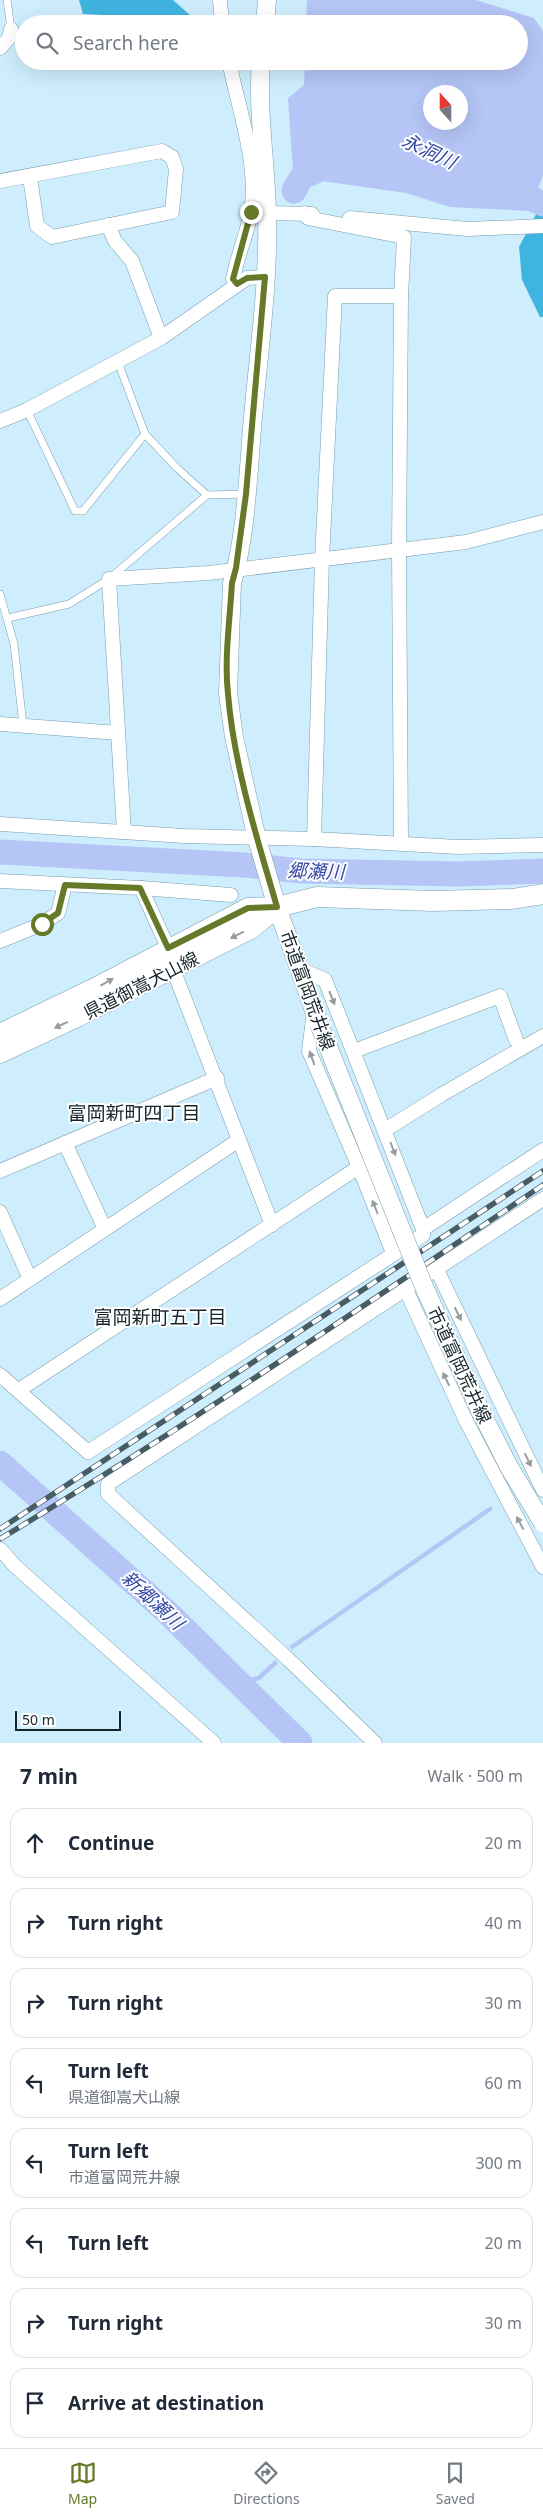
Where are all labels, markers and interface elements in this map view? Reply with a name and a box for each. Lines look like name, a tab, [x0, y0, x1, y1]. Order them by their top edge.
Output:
search box	[15, 15, 528, 70]
icon: search	[33, 29, 61, 57]
text: Search here	[73, 30, 179, 56]
north arrow	[423, 85, 468, 130]
water label: 永洞川	[398, 127, 462, 176]
route end	[240, 201, 263, 224]
water label: 郷瀬川	[287, 857, 347, 885]
route start	[31, 913, 54, 936]
street label: 市道富岡荒井線	[275, 927, 341, 1053]
one-way arrow	[230, 931, 245, 939]
street label: 県道御嵩犬山線	[79, 946, 203, 1024]
one-way arrow	[99, 978, 114, 986]
one-way arrow	[328, 991, 336, 1006]
one-way arrow	[54, 1021, 68, 1029]
one-way arrow	[308, 1050, 316, 1065]
district label: 富岡新町四丁目	[67, 1100, 201, 1126]
one-way arrow	[389, 1142, 397, 1157]
one-way arrow	[371, 1199, 379, 1214]
street label: 市道富岡荒井線	[422, 1303, 498, 1427]
district label: 富岡新町五丁目	[93, 1304, 227, 1330]
one-way arrow	[454, 1306, 462, 1321]
one-way arrow	[442, 1372, 450, 1386]
one-way arrow	[524, 1453, 532, 1467]
one-way arrow	[516, 1516, 524, 1531]
water label: 新郷瀬川	[116, 1565, 191, 1637]
scale bar	[15, 1708, 121, 1731]
text: 50 m	[22, 1710, 55, 1729]
text: 7 min	[20, 1762, 78, 1790]
text: Walk · 500 m	[428, 1765, 523, 1787]
icon: ahead	[21, 1829, 49, 1857]
text: Continue	[68, 1830, 154, 1856]
text: 20 m	[485, 1832, 522, 1854]
icon: right	[21, 1909, 49, 1937]
text: Turn right	[68, 1910, 163, 1936]
text: 40 m	[485, 1912, 522, 1934]
icon: right	[21, 1989, 49, 2017]
text: Turn right	[68, 1990, 163, 2016]
text: 30 m	[485, 1992, 522, 2014]
text: Turn left	[68, 2058, 149, 2084]
icon: left	[21, 2069, 49, 2097]
text: 60 m	[485, 2072, 522, 2094]
text: 県道御嵩犬山線	[68, 2086, 180, 2108]
text: Turn left	[68, 2138, 149, 2164]
icon: left	[21, 2149, 49, 2177]
text: 300 m	[475, 2152, 522, 2174]
text: 市道富岡荒井線	[68, 2166, 180, 2188]
icon: left	[21, 2229, 49, 2257]
text: Turn left	[68, 2230, 149, 2256]
text: 20 m	[485, 2232, 522, 2254]
icon: right	[21, 2309, 49, 2337]
text: Turn right	[68, 2310, 163, 2336]
text: 30 m	[485, 2312, 522, 2334]
icon: arrive	[21, 2389, 49, 2417]
text: Arrive at destination	[68, 2390, 264, 2416]
tab: Map	[68, 2459, 97, 2508]
tab: Directions	[233, 2459, 300, 2508]
tab: Saved	[436, 2459, 475, 2508]

